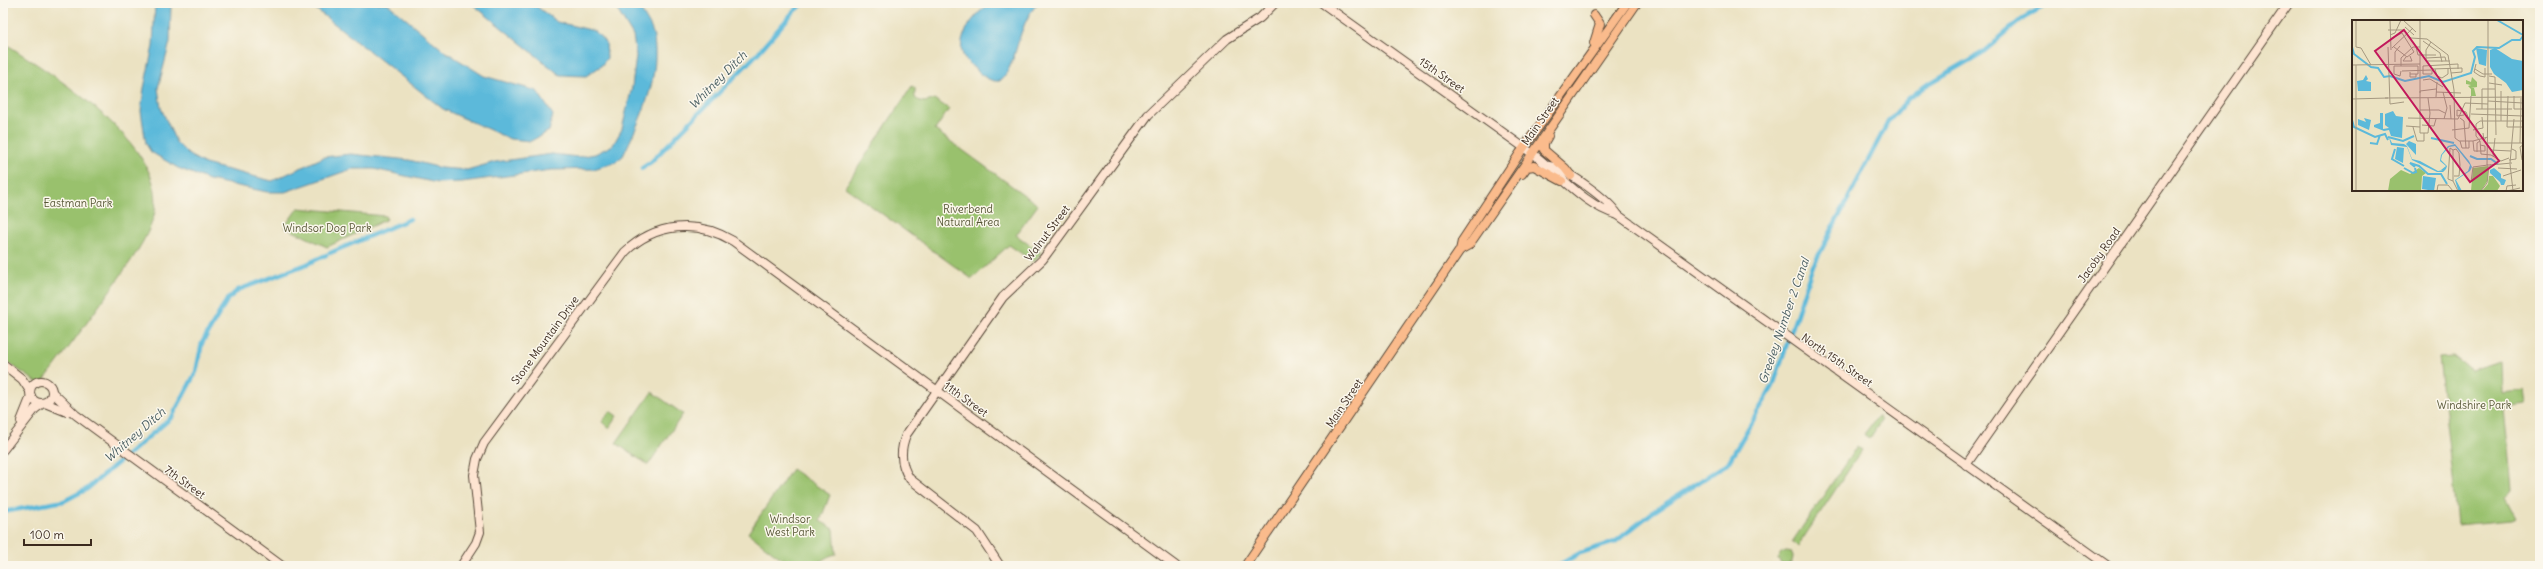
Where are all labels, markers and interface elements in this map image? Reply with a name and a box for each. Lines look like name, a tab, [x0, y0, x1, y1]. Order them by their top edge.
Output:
inset map	[2352, 20, 2523, 191]
water label: Whitney Ditch	[685, 47, 751, 112]
street label: 15th Street	[1416, 54, 1468, 96]
street label: Main Street	[1518, 94, 1562, 148]
park label: Eastman Park	[44, 196, 113, 210]
park label: Riverbend Natural Area	[936, 202, 1000, 229]
street label: Walnut Street	[1021, 202, 1073, 264]
park label: Windsor Dog Park	[282, 221, 372, 235]
street label: Jacoby Road	[2075, 224, 2123, 285]
water label: Greeley Number 2 Canal	[1755, 254, 1813, 386]
street label: Stone Mountain Drive	[508, 293, 582, 387]
street label: North 15th Street	[1799, 330, 1875, 390]
street label: Main Street	[1323, 376, 1366, 430]
street label: 11th Street	[941, 378, 991, 420]
park label: Windshire Park	[2437, 398, 2512, 412]
water label: Whitney Ditch	[101, 403, 169, 465]
street label: 7th Street	[162, 462, 209, 502]
park label: Windsor West Park	[765, 512, 815, 539]
scale bar	[24, 521, 91, 547]
text: 100 m	[30, 527, 64, 542]

